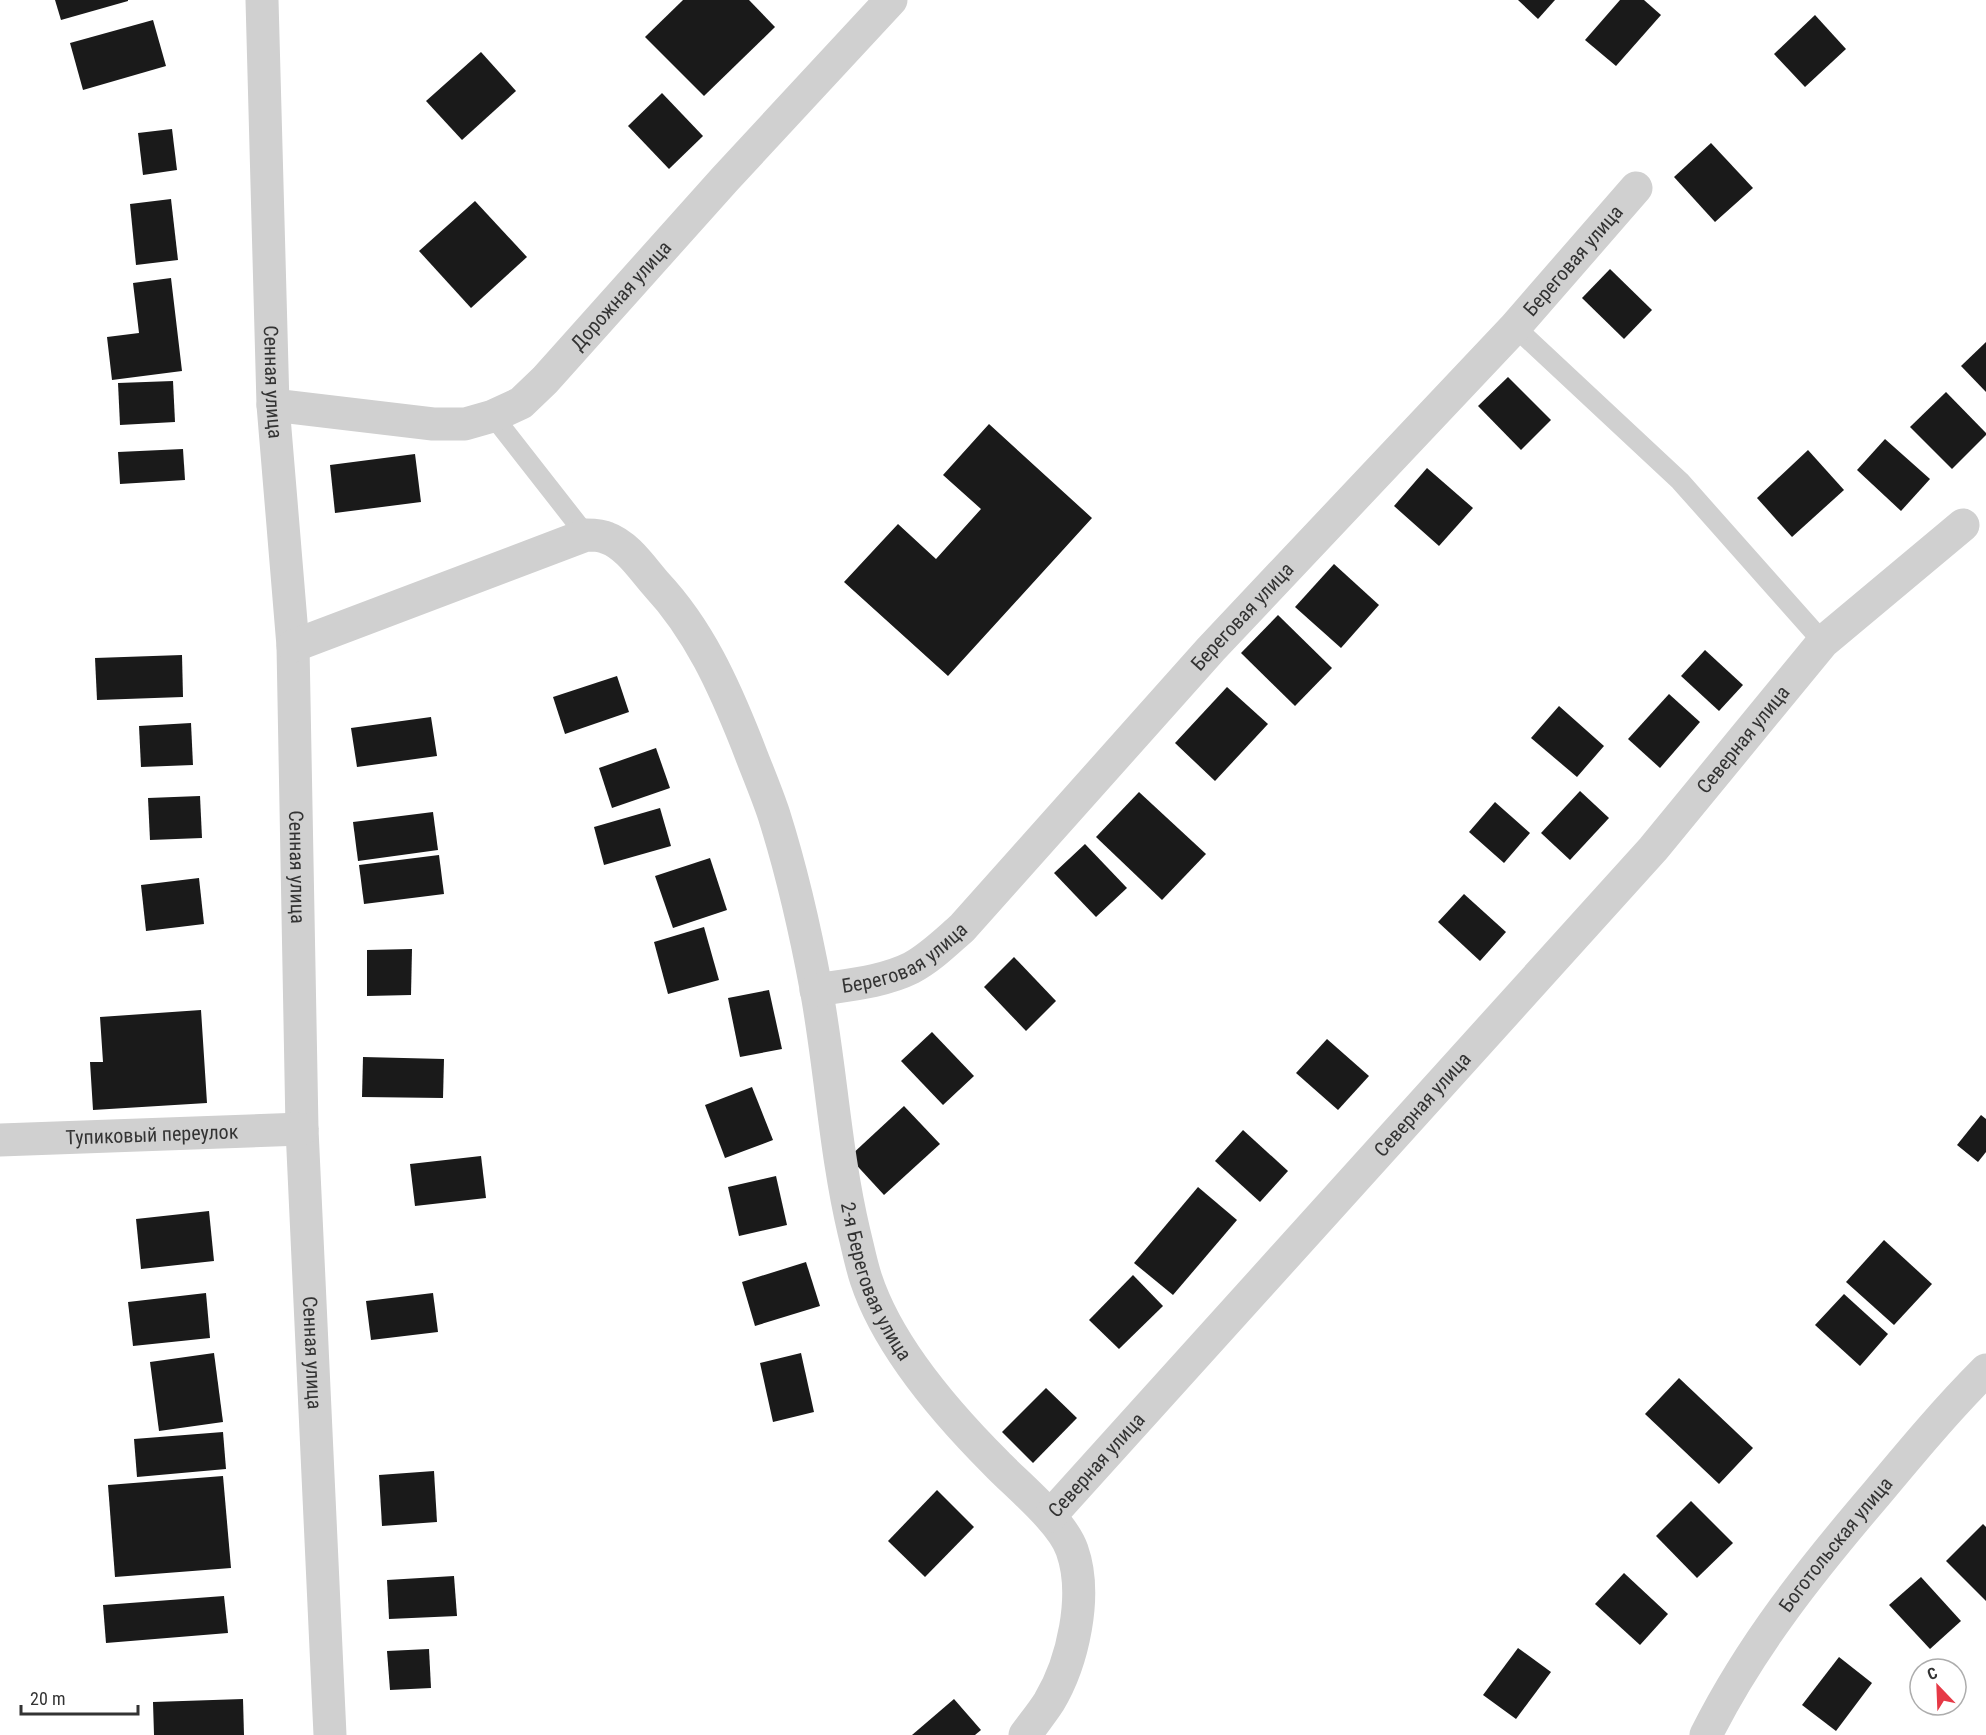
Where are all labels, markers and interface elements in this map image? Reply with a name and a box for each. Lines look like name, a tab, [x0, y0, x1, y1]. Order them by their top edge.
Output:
street label: Береговая улица	[1518, 200, 1628, 321]
street label: Дорожная улица	[566, 236, 676, 355]
street label: Сенная улица	[259, 325, 288, 439]
street label: Береговая улица	[1186, 557, 1299, 675]
street label: Северная улица	[1692, 681, 1794, 798]
street label: Сенная улица	[284, 810, 310, 924]
street label: Береговая улица	[840, 917, 972, 998]
street label: Северная улица	[1369, 1047, 1476, 1161]
street label: Тупиковый переулок	[65, 1119, 239, 1150]
street label: 2-я Береговая улица	[836, 1200, 917, 1365]
street label: Сенная улица	[298, 1296, 327, 1410]
street label: Северная улица	[1043, 1408, 1150, 1522]
street label: Боготольская улица	[1774, 1472, 1897, 1617]
north arrow	[1908, 1657, 1968, 1717]
text: С	[1924, 1663, 1940, 1684]
scale bar	[21, 1678, 138, 1716]
text: 20 m	[30, 1688, 65, 1709]

